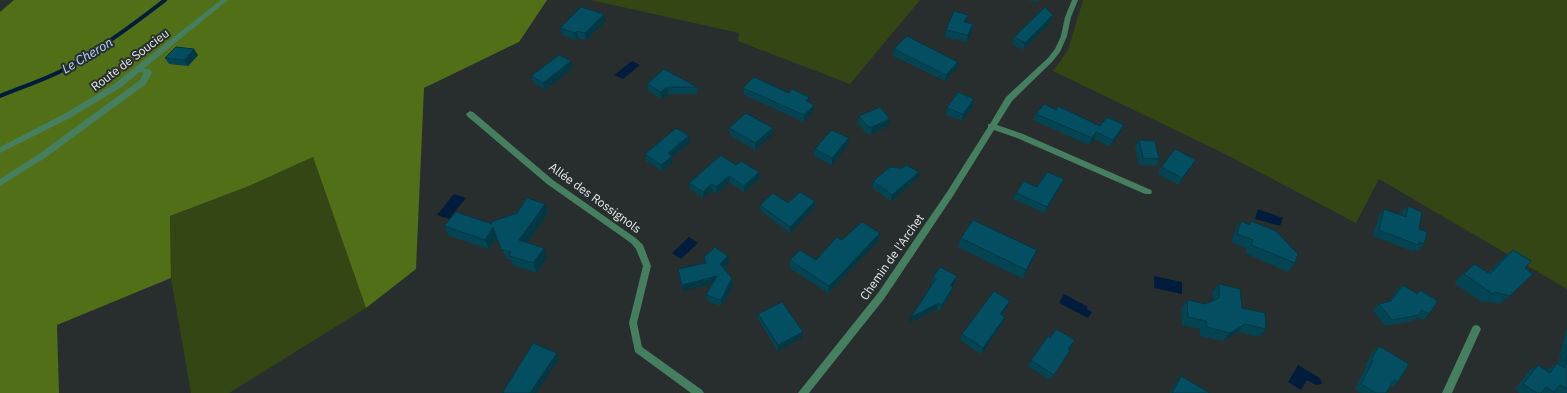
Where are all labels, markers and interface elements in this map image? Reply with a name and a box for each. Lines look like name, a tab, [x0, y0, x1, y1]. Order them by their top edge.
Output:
street label: Route de Soucieu	[88, 25, 172, 94]
water label: Le Cheron	[59, 34, 116, 77]
street label: Allée des Rossignols	[546, 159, 644, 236]
street label: Chemin de l'Archet	[856, 211, 927, 303]

